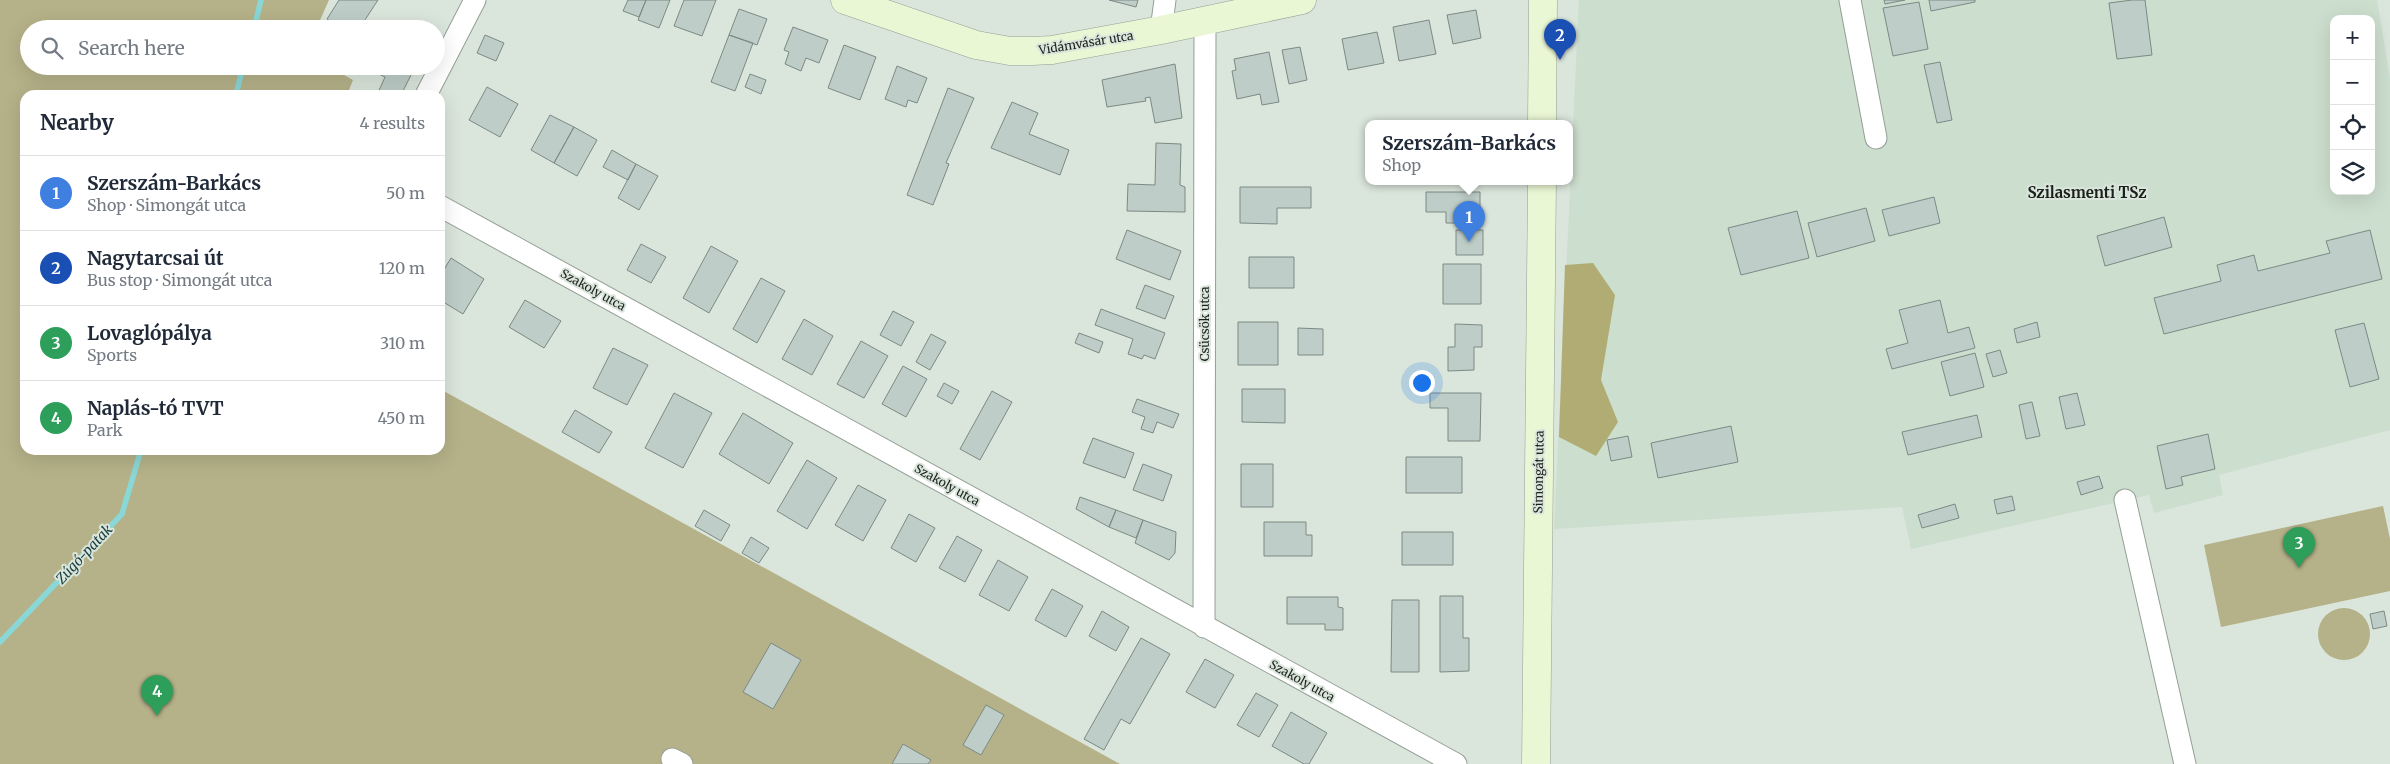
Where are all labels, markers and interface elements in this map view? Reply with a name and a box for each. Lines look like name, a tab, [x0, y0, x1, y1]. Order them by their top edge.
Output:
map controls	[2330, 15, 2375, 195]
button: +	[2330, 15, 2375, 60]
pin: 2	[1544, 19, 1576, 60]
search box	[20, 20, 445, 75]
street label: Vidámvásár utca	[1037, 28, 1135, 58]
icon: search	[38, 34, 66, 62]
text: Search here	[78, 36, 185, 60]
button: −	[2330, 60, 2375, 105]
button: locate	[2330, 105, 2375, 150]
text: Nearby	[40, 109, 114, 136]
text: 4 results	[359, 113, 425, 133]
popup	[1365, 120, 1573, 185]
text: Szerszám-Barkács	[1382, 131, 1556, 155]
button: layers	[2330, 150, 2375, 195]
text: Shop	[1382, 155, 1421, 175]
text: Szerszám-Barkács	[87, 171, 261, 195]
text: 1	[52, 183, 60, 203]
text: 50 m	[386, 183, 425, 203]
district label: Szilasmenti TSz	[2028, 183, 2146, 202]
text: Shop · Simongát utca	[87, 195, 246, 215]
pin: 1	[1453, 201, 1485, 242]
text: Nagytarcsai út	[87, 246, 224, 270]
text: 2	[51, 258, 61, 278]
text: 120 m	[379, 258, 425, 278]
street label: Szakoly utca	[558, 266, 629, 314]
text: Bus stop · Simongát utca	[87, 270, 272, 290]
street label: Csücsök utca	[1197, 286, 1212, 361]
text: Lovaglópálya	[87, 321, 212, 345]
text: 3	[51, 333, 61, 353]
text: 310 m	[380, 333, 425, 353]
text: Sports	[87, 345, 137, 365]
your location	[1409, 370, 1435, 396]
text: Naplás-tó TVT	[87, 396, 224, 420]
text: 4	[51, 408, 61, 428]
text: 450 m	[377, 408, 425, 428]
text: Park	[87, 420, 123, 440]
street label: Simongát utca	[1530, 430, 1547, 514]
street label: Szakoly utca	[912, 461, 983, 509]
water label: Zúgó-patak	[51, 520, 116, 588]
pin: 3	[2283, 527, 2315, 568]
street label: Szakoly utca	[1267, 657, 1338, 705]
pin: 4	[141, 675, 173, 716]

